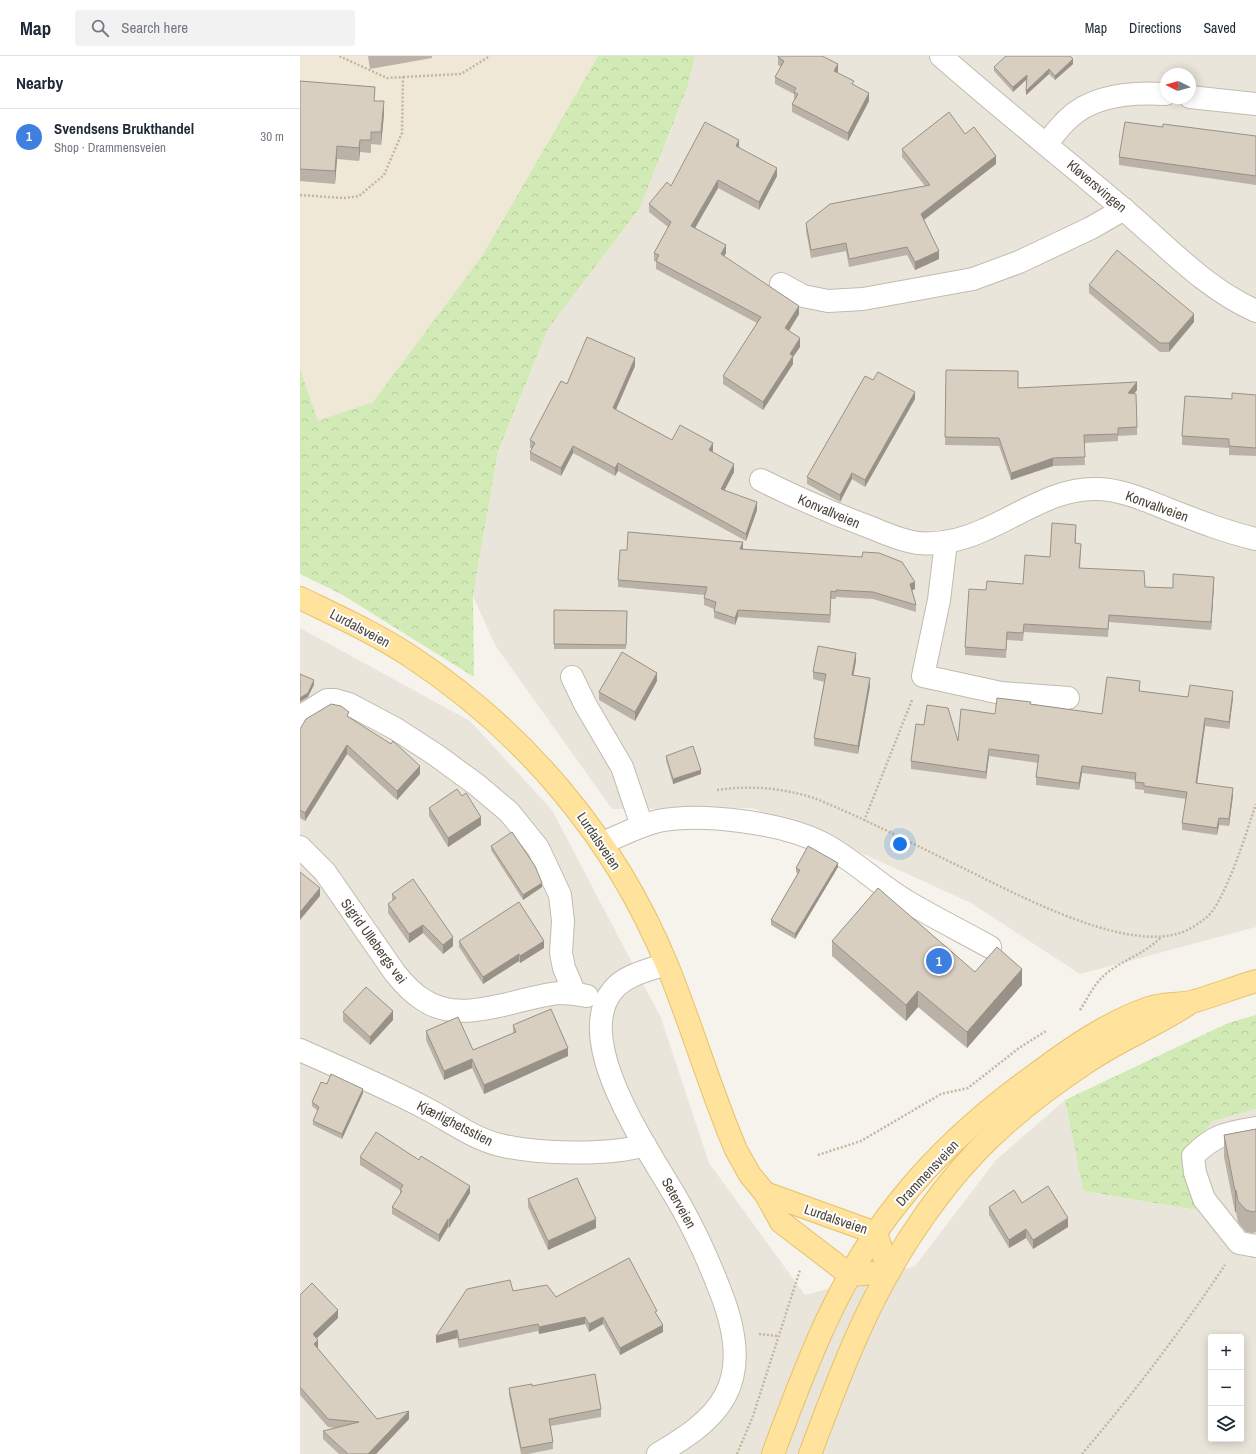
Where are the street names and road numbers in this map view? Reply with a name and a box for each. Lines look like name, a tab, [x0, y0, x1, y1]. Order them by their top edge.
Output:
street label: Kløversvingen	[1063, 156, 1131, 216]
street label: Konvallveien	[1123, 486, 1191, 526]
street label: Konvallveien	[795, 490, 863, 532]
street label: Lurdalsveien	[327, 605, 393, 651]
street label: Lurdalsveien	[573, 809, 625, 873]
street label: Sigrid Ullebergs vei	[337, 895, 411, 987]
street label: Kjærlighetsstien	[414, 1096, 496, 1150]
street label: Drammensveien	[892, 1136, 962, 1210]
street label: Seterveien	[658, 1174, 700, 1232]
street label: Lurdalsveien	[802, 1200, 870, 1238]

